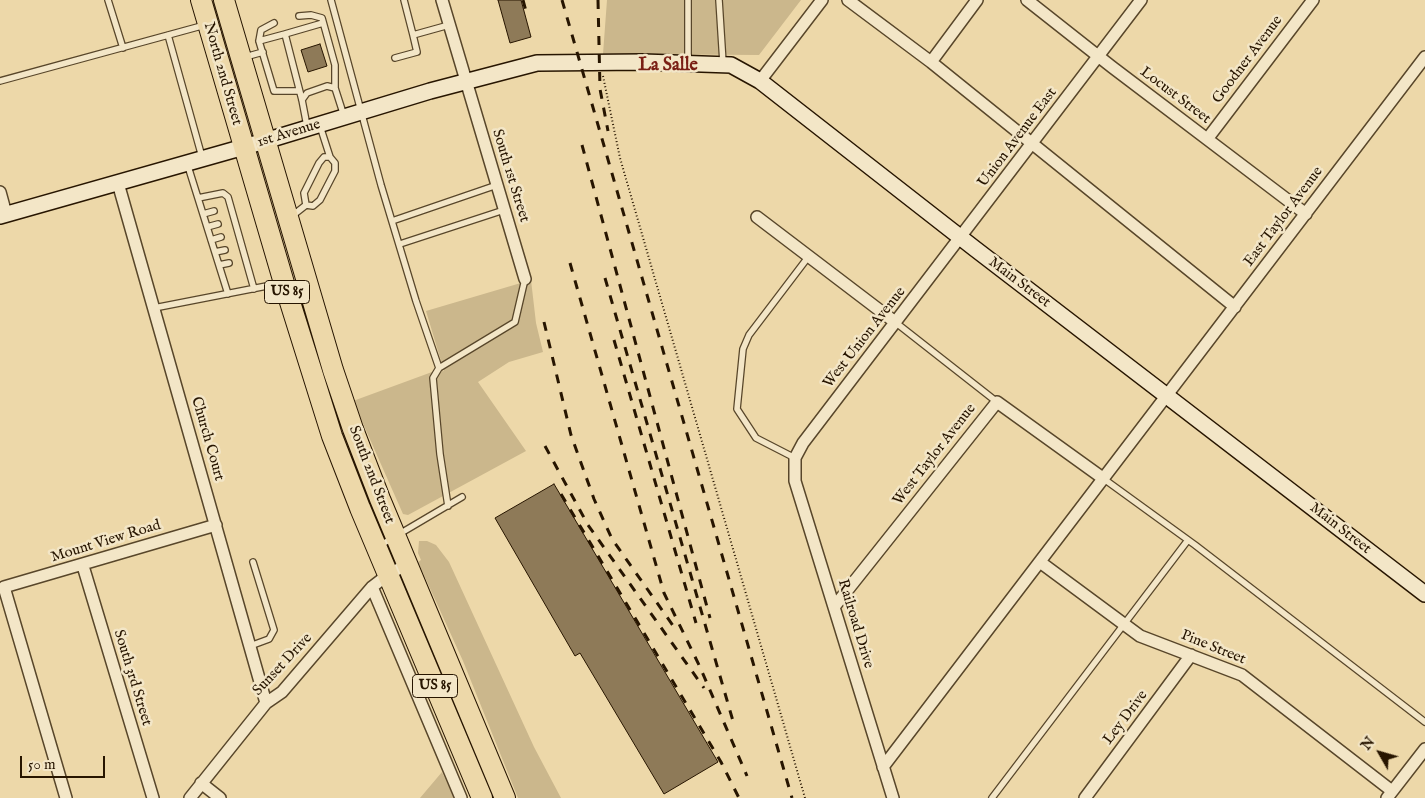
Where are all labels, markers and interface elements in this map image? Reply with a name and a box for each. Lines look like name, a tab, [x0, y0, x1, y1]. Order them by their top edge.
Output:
street label: Goodner Avenue	[1209, 12, 1287, 108]
street label: North 2nd Street	[199, 21, 245, 127]
district label: La Salle	[638, 55, 698, 77]
street label: Locust Street	[1136, 64, 1214, 128]
street label: Union Avenue East	[975, 85, 1061, 191]
street label: 1st Avenue	[255, 116, 323, 152]
street label: South 1st Street	[487, 127, 533, 225]
street label: East Taylor Avenue	[1241, 163, 1327, 271]
street label: Main Street	[984, 254, 1054, 312]
road number: US 85	[264, 280, 310, 304]
street label: West Union Avenue	[820, 284, 910, 392]
street label: Church Court	[186, 395, 228, 483]
street label: West Taylor Avenue	[890, 401, 980, 509]
street label: South 2nd Street	[344, 423, 398, 527]
street label: Main Street	[1306, 499, 1374, 559]
street label: Mount View Road	[49, 517, 163, 567]
street label: Railroad Drive	[833, 577, 877, 671]
street label: Pine Street	[1178, 627, 1248, 669]
street label: South 3rd Street	[109, 628, 155, 728]
street label: Sunset Drive	[249, 630, 317, 700]
road number: US 85	[412, 674, 458, 698]
street label: Ley Drive	[1100, 687, 1152, 749]
north arrow	[1355, 728, 1405, 778]
text: N	[1357, 733, 1379, 754]
scale bar	[22, 746, 108, 778]
text: 50 m	[28, 755, 56, 774]

